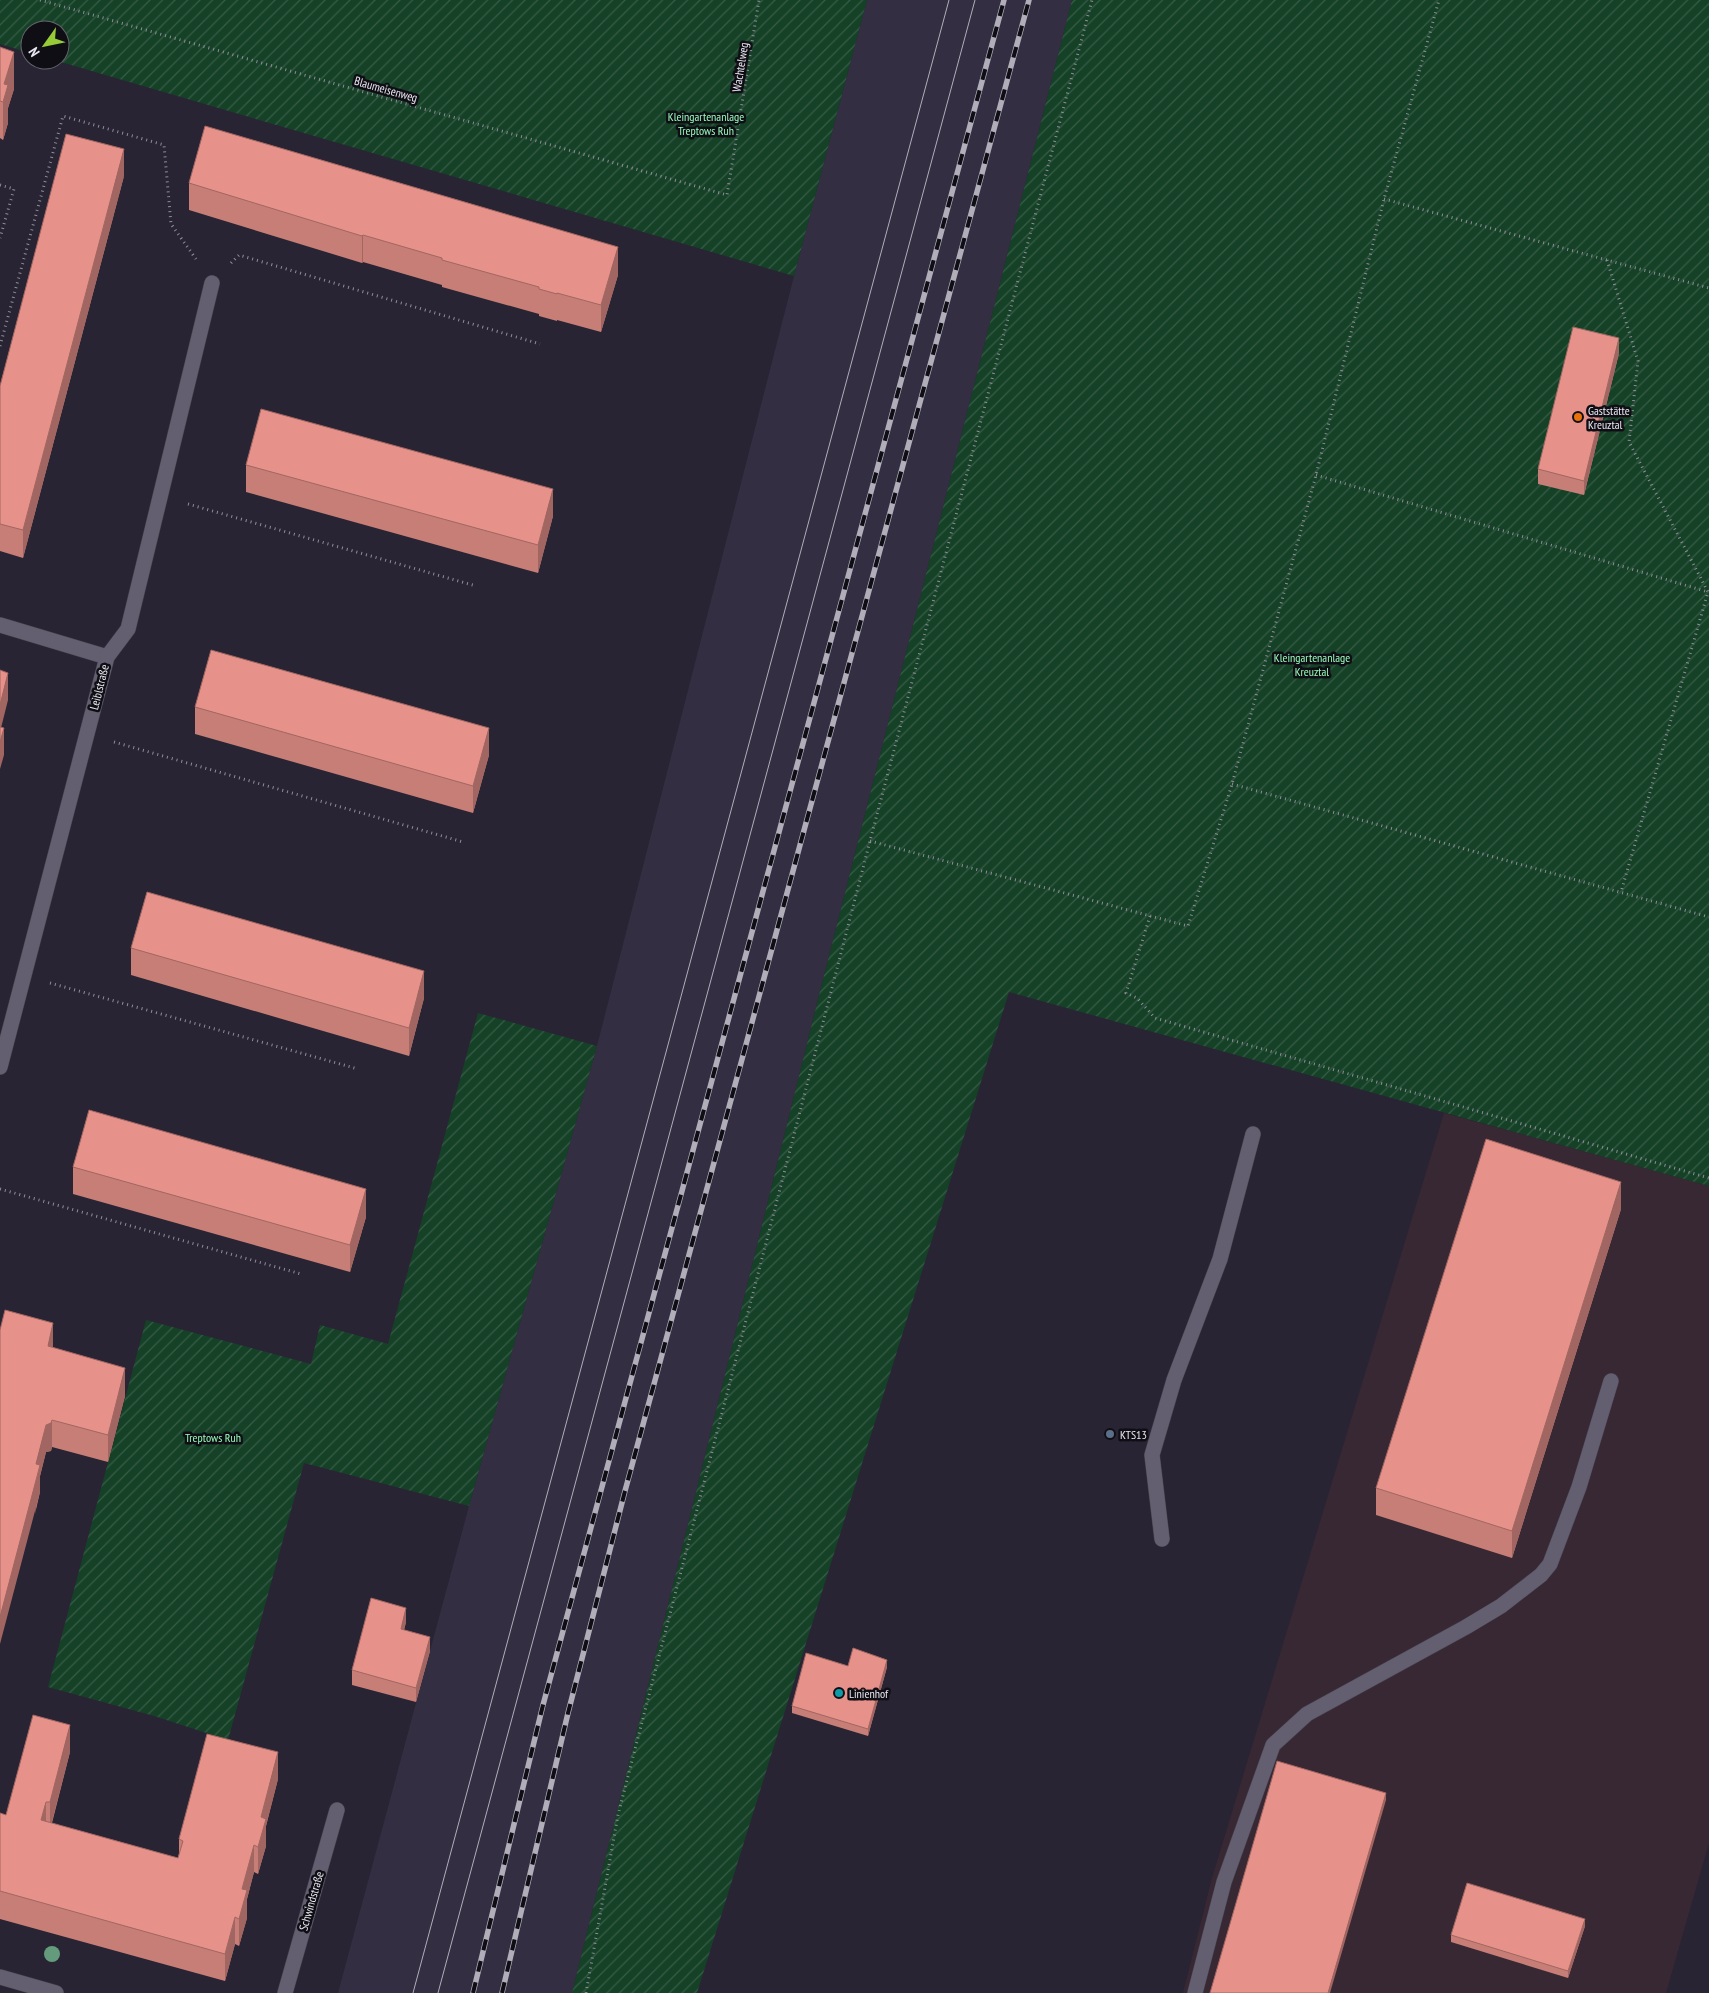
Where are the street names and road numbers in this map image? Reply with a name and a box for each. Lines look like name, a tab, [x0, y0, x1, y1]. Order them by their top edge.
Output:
street label: Wachtelweg	[729, 41, 751, 93]
street label: Blaumeisenweg	[353, 73, 419, 105]
street label: Leiblstraße	[86, 663, 112, 711]
street label: Schwindstraße	[295, 1870, 327, 1932]

